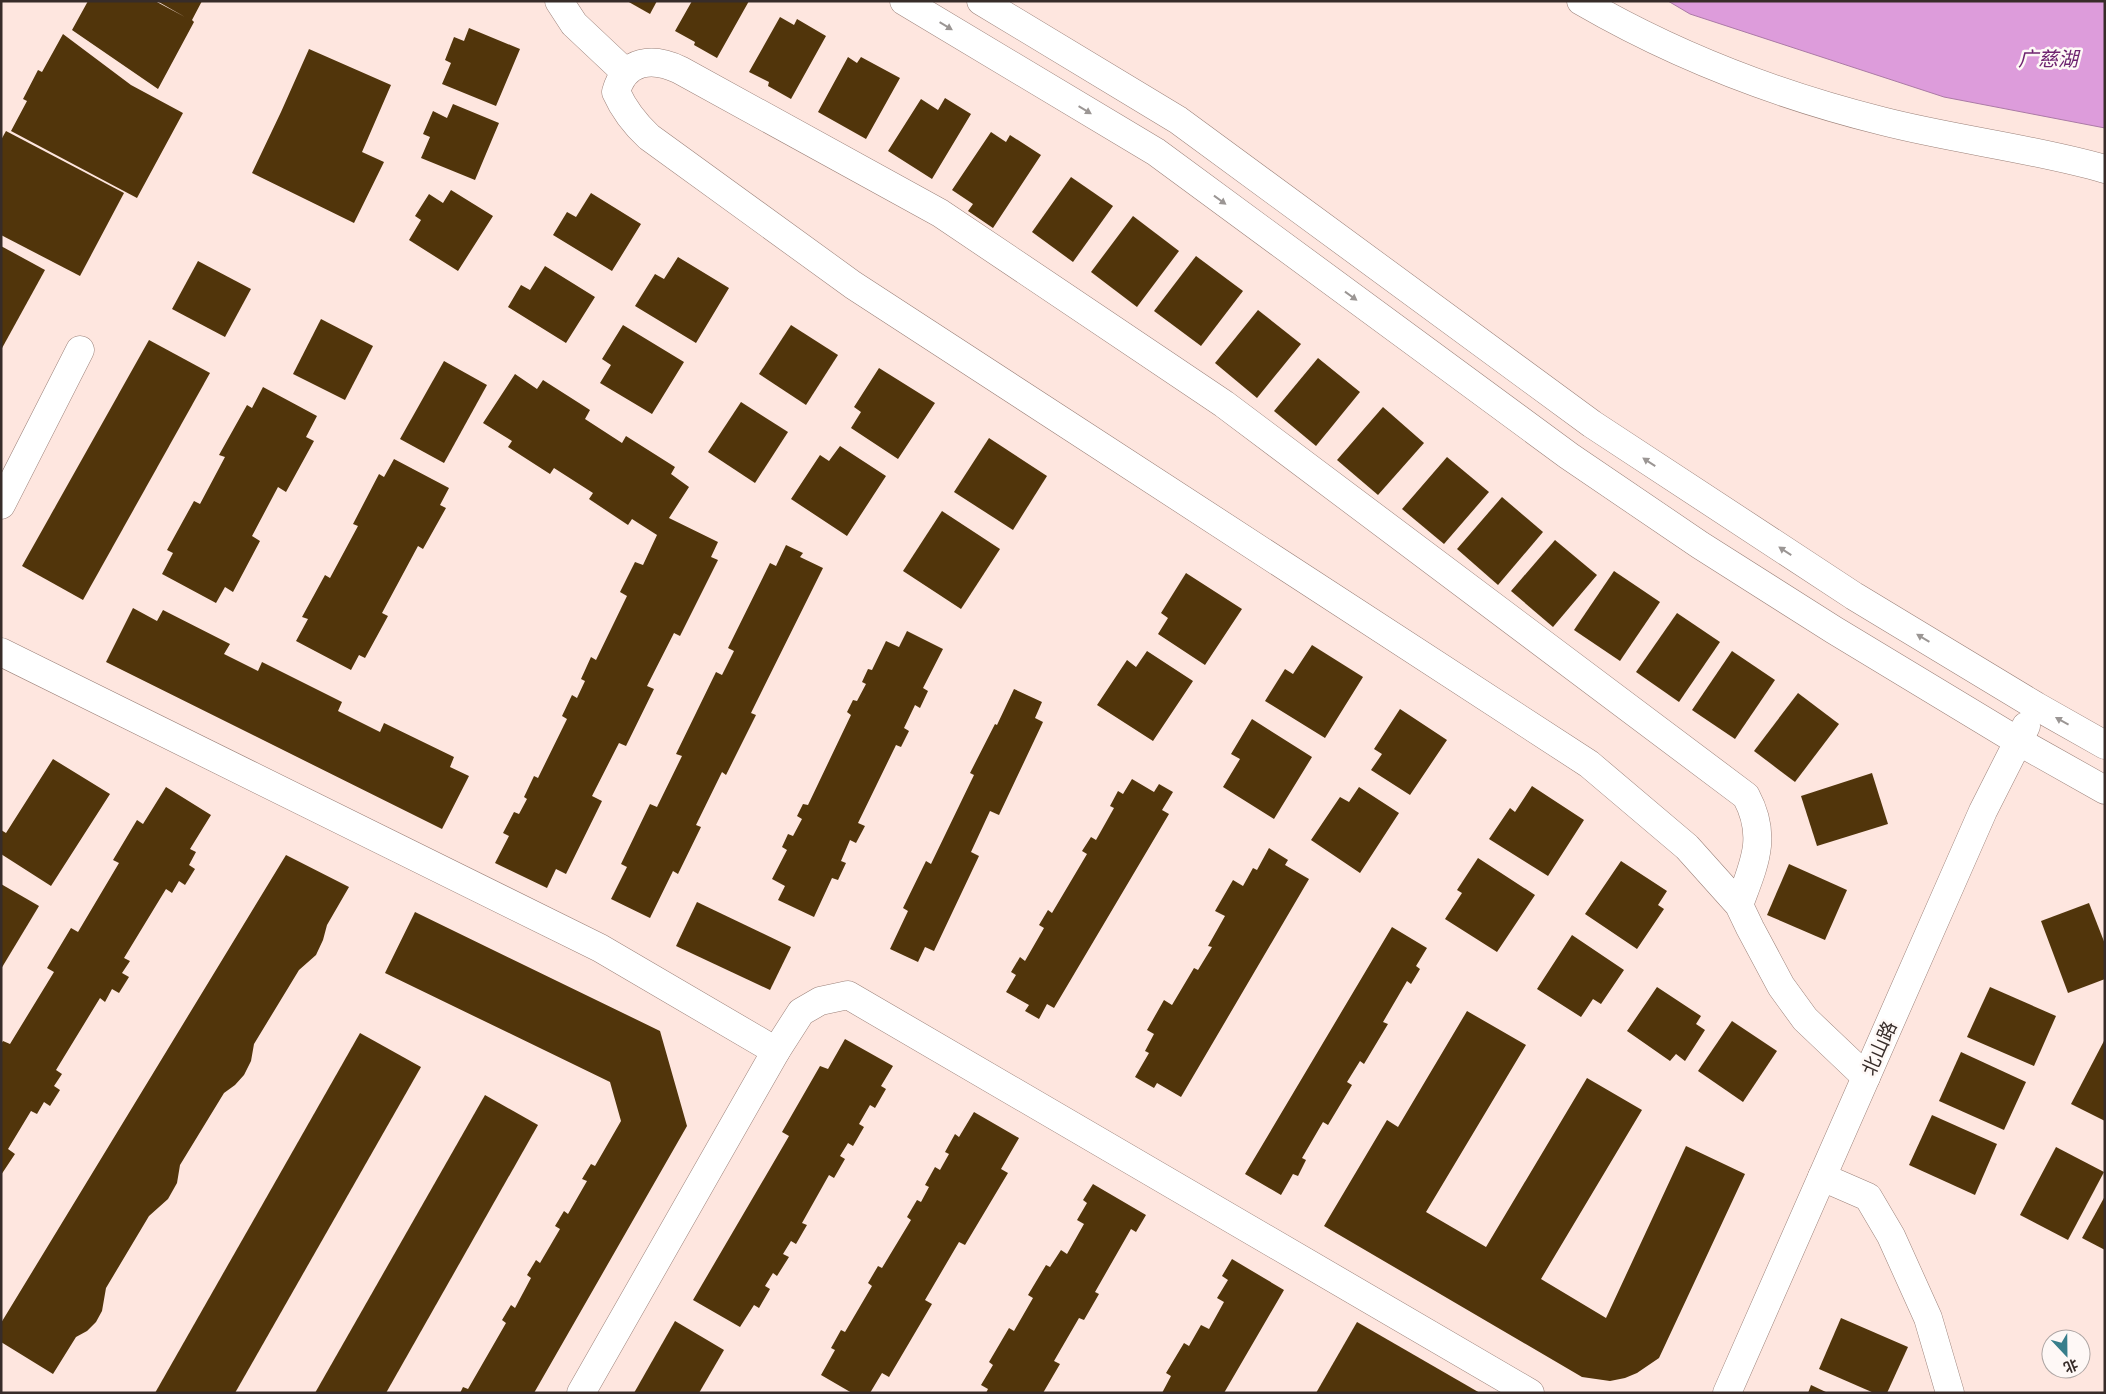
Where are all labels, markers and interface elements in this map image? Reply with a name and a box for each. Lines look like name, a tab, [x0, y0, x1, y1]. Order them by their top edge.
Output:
one-way arrow	[939, 22, 952, 31]
water label: 广慈湖	[2018, 46, 2081, 70]
one-way arrow	[1079, 105, 1092, 114]
one-way arrow	[1214, 195, 1227, 205]
one-way arrow	[1344, 291, 1358, 301]
one-way arrow	[1643, 457, 1656, 467]
one-way arrow	[1779, 546, 1792, 556]
one-way arrow	[1916, 633, 1929, 642]
one-way arrow	[2056, 717, 2069, 726]
street label: 北山路	[1856, 1017, 1901, 1079]
north arrow	[2041, 1329, 2091, 1379]
text: 北	[2061, 1356, 2081, 1377]

